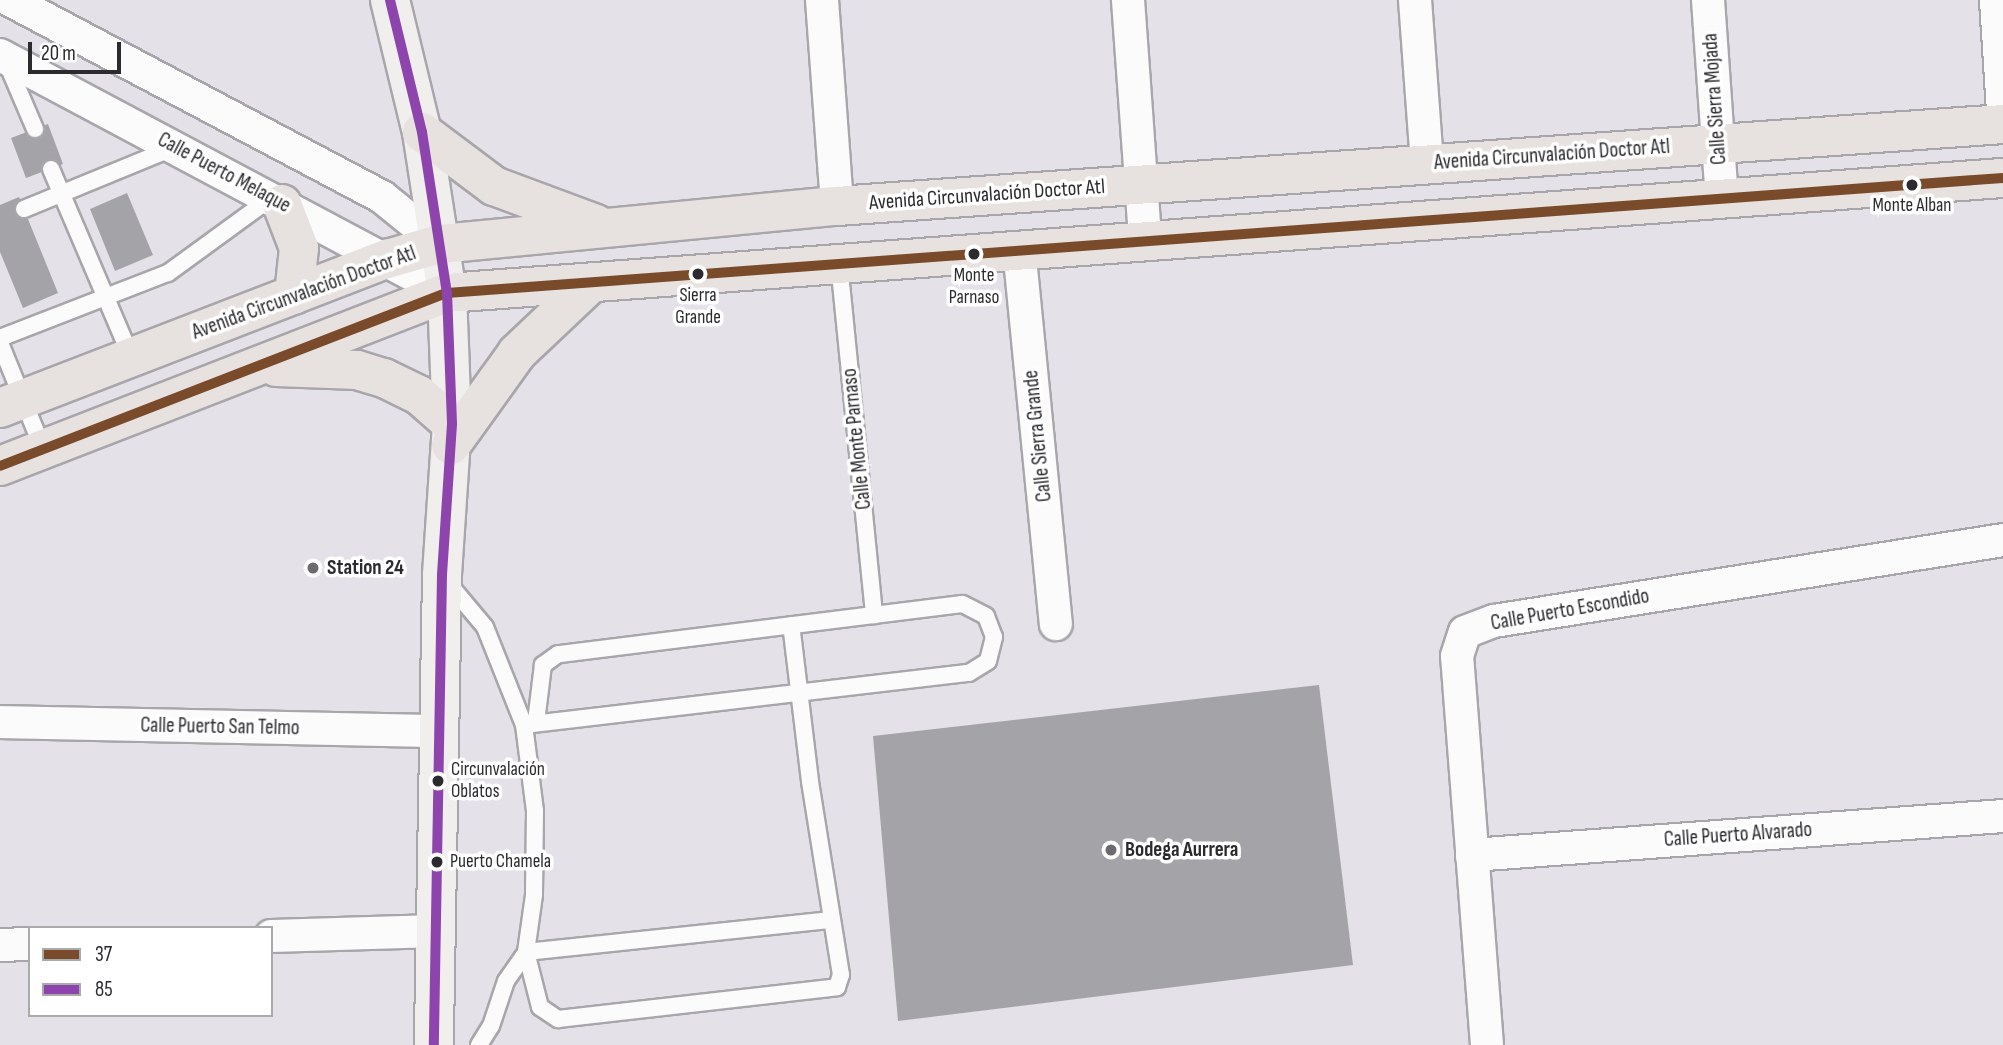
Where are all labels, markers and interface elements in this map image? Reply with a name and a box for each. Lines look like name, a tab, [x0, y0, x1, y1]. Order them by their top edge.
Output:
scale bar	[32, 28, 124, 72]
street label: Calle Sierra Mojada	[1698, 32, 1732, 166]
text: 20 m	[41, 41, 76, 66]
street label: Calle Puerto Melaque	[153, 127, 295, 219]
street label: Avenida Circunvalación Doctor Atl	[1433, 134, 1671, 176]
street label: Avenida Circunvalación Doctor Atl	[868, 174, 1106, 216]
marker: Monte Alban	[1905, 178, 1919, 192]
place label: Monte Alban	[1873, 195, 1951, 217]
street label: Avenida Circunvalación Doctor Atl	[189, 241, 419, 345]
marker: Monte Parnaso	[967, 247, 981, 261]
place label: Monte Parnaso	[949, 265, 999, 309]
marker: Sierra Grande	[691, 267, 705, 281]
place label: Sierra Grande	[675, 285, 721, 329]
street label: Calle Monte Parnaso	[837, 367, 877, 511]
street label: Calle Sierra Grande	[1019, 369, 1057, 503]
place label: Station 24	[327, 555, 404, 581]
marker: Station 24	[305, 560, 321, 576]
street label: Calle Puerto Escondido	[1489, 584, 1651, 636]
street label: Calle Puerto San Telmo	[140, 713, 300, 741]
place label: Circunvalación Oblatos	[451, 759, 545, 803]
marker: Circunvalación Oblatos	[431, 774, 445, 788]
street label: Calle Puerto Alvarado	[1663, 817, 1813, 853]
place label: Bodega Aurrera	[1125, 837, 1238, 863]
marker: Bodega Aurrera	[1103, 842, 1119, 858]
place label: Puerto Chamela	[450, 851, 551, 873]
marker: Puerto Chamela	[430, 855, 444, 869]
legend	[28, 926, 273, 1017]
text: 37	[95, 942, 112, 967]
text: 85	[95, 977, 113, 1002]

